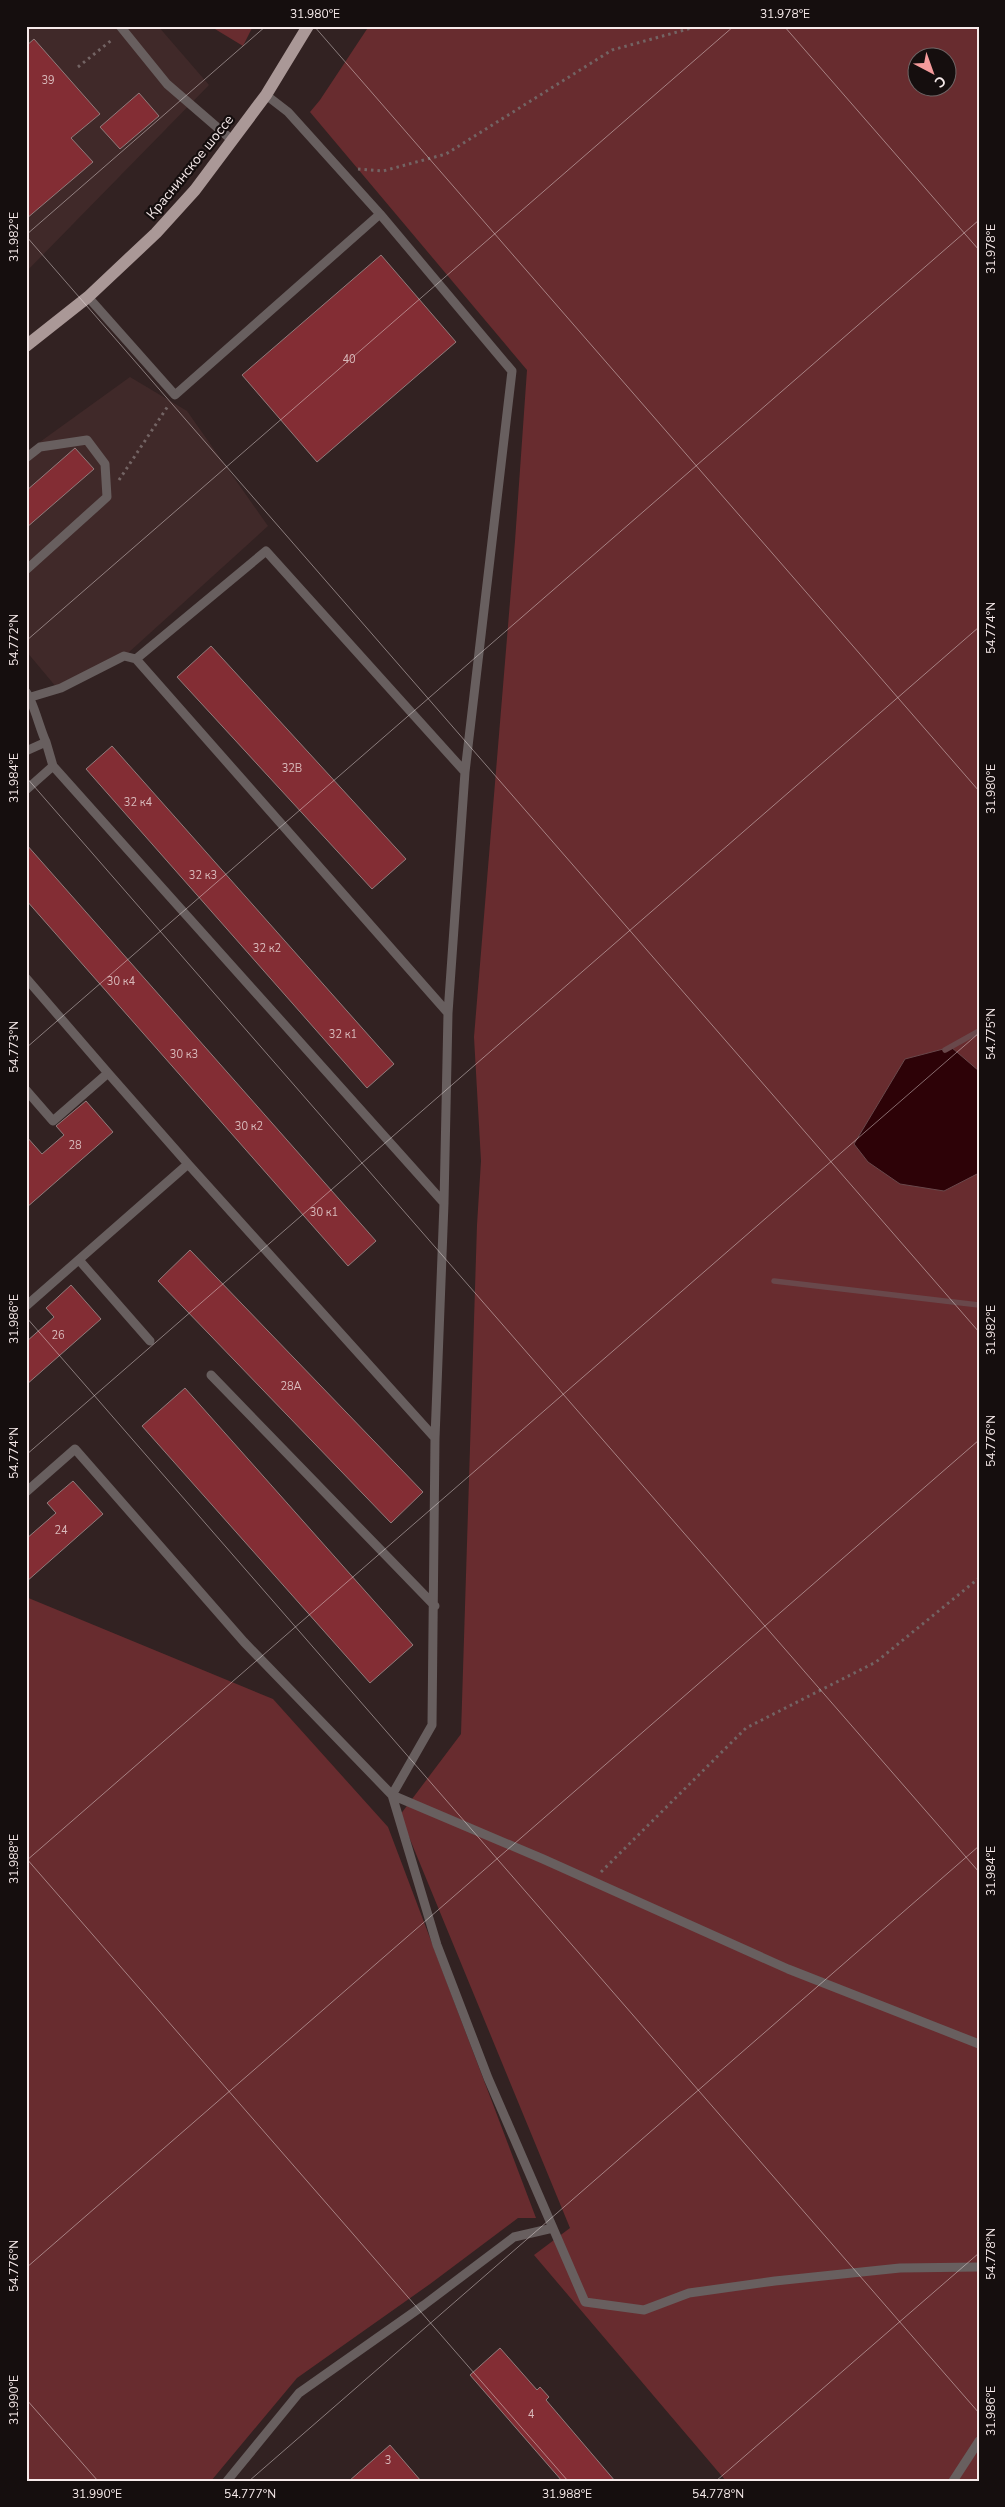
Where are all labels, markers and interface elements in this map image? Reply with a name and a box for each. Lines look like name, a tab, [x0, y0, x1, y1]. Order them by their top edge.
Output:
text: 31.980°E	[290, 6, 340, 22]
text: 31.978°E	[760, 6, 810, 22]
north arrow	[908, 48, 958, 98]
text: С	[930, 71, 950, 92]
house number: 39	[41, 73, 55, 88]
street label: Краснинское шоссе	[142, 111, 238, 223]
text: 31.982°E	[6, 212, 22, 262]
text: 31.978°E	[983, 224, 999, 274]
house number: 40	[342, 352, 356, 367]
text: 54.774°N	[983, 602, 999, 654]
text: 54.772°N	[6, 614, 22, 666]
text: 31.984°E	[6, 753, 22, 803]
house number: 32В	[282, 761, 302, 776]
text: 31.980°E	[983, 764, 999, 814]
house number: 32 к4	[124, 795, 153, 810]
house number: 32 к3	[189, 868, 217, 883]
house number: 32 к2	[253, 941, 281, 956]
house number: 30 к4	[107, 974, 136, 989]
text: 54.775°N	[983, 1008, 999, 1060]
text: 54.773°N	[6, 1021, 22, 1073]
house number: 32 к1	[329, 1027, 357, 1042]
house number: 30 к3	[170, 1047, 198, 1062]
house number: 30 к2	[235, 1119, 263, 1134]
house number: 28	[68, 1138, 82, 1153]
house number: 30 к1	[310, 1205, 338, 1220]
text: 31.986°E	[6, 1294, 22, 1344]
text: 31.982°E	[983, 1305, 999, 1355]
house number: 26	[51, 1328, 65, 1343]
house number: 28А	[280, 1379, 302, 1394]
text: 54.776°N	[983, 1415, 999, 1467]
text: 54.774°N	[6, 1427, 22, 1479]
house number: 24	[54, 1523, 68, 1538]
text: 31.988°E	[6, 1834, 22, 1884]
text: 31.984°E	[983, 1846, 999, 1896]
text: 54.778°N	[983, 2228, 999, 2280]
text: 54.776°N	[6, 2240, 22, 2292]
text: 31.990°E	[6, 2375, 22, 2425]
text: 31.986°E	[983, 2386, 999, 2436]
house number: 4	[528, 2407, 535, 2422]
house number: 3	[385, 2453, 391, 2468]
text: 31.990°E	[72, 2486, 122, 2502]
text: 54.777°N	[224, 2486, 276, 2502]
text: 31.988°E	[542, 2486, 592, 2502]
text: 54.778°N	[692, 2486, 744, 2502]

